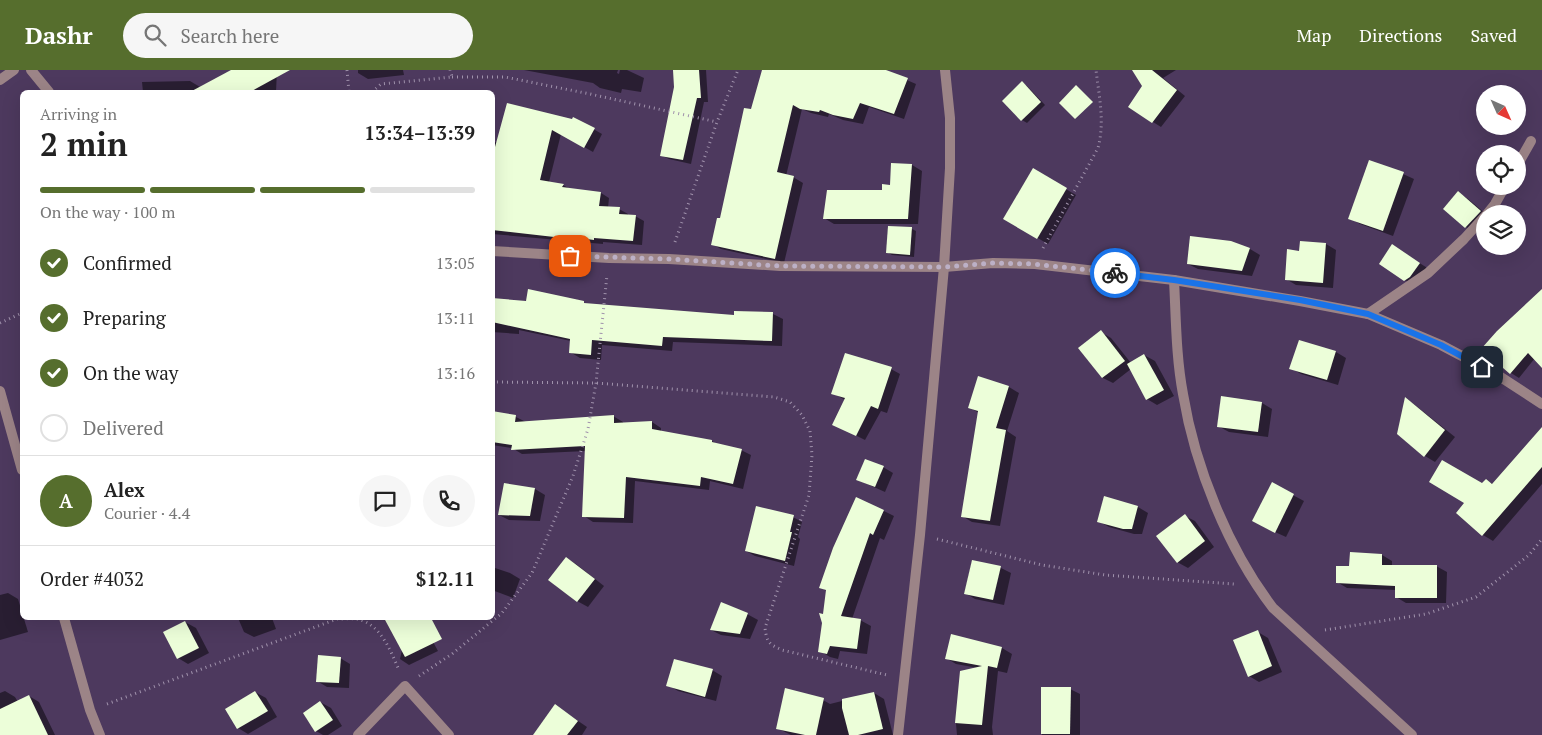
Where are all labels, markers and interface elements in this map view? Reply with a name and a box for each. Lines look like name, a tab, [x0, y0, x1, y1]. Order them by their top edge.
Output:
search box	[123, 13, 473, 58]
text: Dashr	[25, 19, 93, 51]
icon: search	[141, 21, 169, 49]
text: Search here	[181, 23, 279, 48]
text: Map	[1296, 23, 1331, 47]
text: Directions	[1359, 23, 1442, 47]
text: Saved	[1470, 23, 1517, 47]
north arrow	[1476, 85, 1526, 135]
map controls	[1476, 85, 1526, 255]
text: Arriving in	[40, 103, 117, 125]
text: 13:34–13:39	[364, 120, 475, 145]
text: 2 min	[40, 123, 128, 165]
button: locate	[1476, 145, 1526, 195]
text: On the way · 100 m	[40, 201, 175, 223]
button: layers	[1476, 205, 1526, 255]
pin	[549, 235, 591, 277]
icon: bag	[556, 242, 584, 270]
courier	[1090, 248, 1140, 298]
icon: check	[40, 249, 68, 277]
text: Confirmed	[83, 250, 172, 275]
text: 13:05	[436, 252, 475, 274]
icon: bike	[1101, 259, 1129, 287]
icon: check	[40, 304, 68, 332]
text: Preparing	[83, 305, 166, 330]
text: 13:11	[436, 307, 475, 329]
pin	[1461, 346, 1503, 388]
icon: home	[1468, 353, 1496, 381]
icon: check	[40, 359, 68, 387]
text: On the way	[83, 360, 178, 385]
text: 13:16	[436, 362, 475, 384]
text: Delivered	[83, 415, 164, 440]
button: chat	[359, 475, 411, 527]
button: phone	[423, 475, 475, 527]
text: Alex	[104, 477, 145, 502]
text: A	[59, 488, 73, 513]
text: Courier · 4.4	[104, 502, 190, 524]
text: Order #4032	[40, 566, 144, 591]
text: $12.11	[416, 566, 475, 591]

